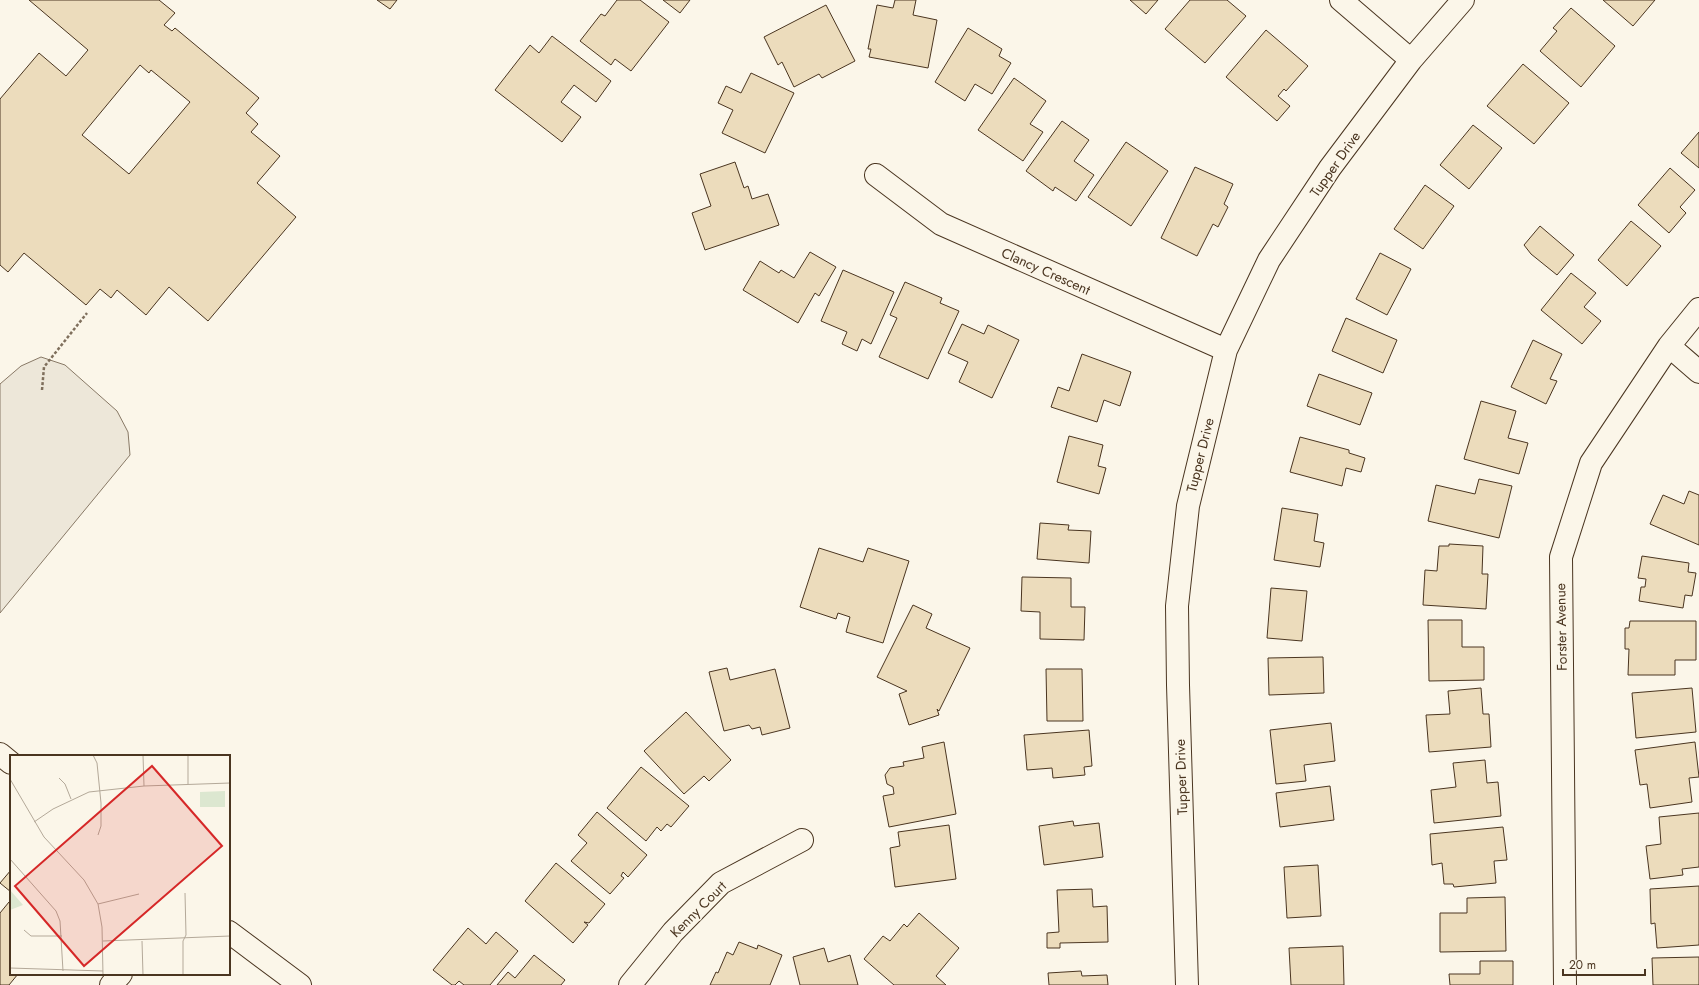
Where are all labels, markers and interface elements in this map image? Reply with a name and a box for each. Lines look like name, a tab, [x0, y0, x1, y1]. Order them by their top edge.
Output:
street label: Tupper Drive	[1305, 127, 1365, 201]
street label: Clancy Crescent	[998, 242, 1094, 300]
street label: Tupper Drive	[1181, 416, 1219, 494]
street label: Forster Avenue	[1550, 583, 1572, 671]
street label: Tupper Drive	[1170, 739, 1192, 815]
inset map	[10, 755, 230, 975]
street label: Kenny Court	[665, 876, 731, 942]
scale bar	[1563, 951, 1645, 977]
text: 20 m	[1569, 956, 1596, 974]

